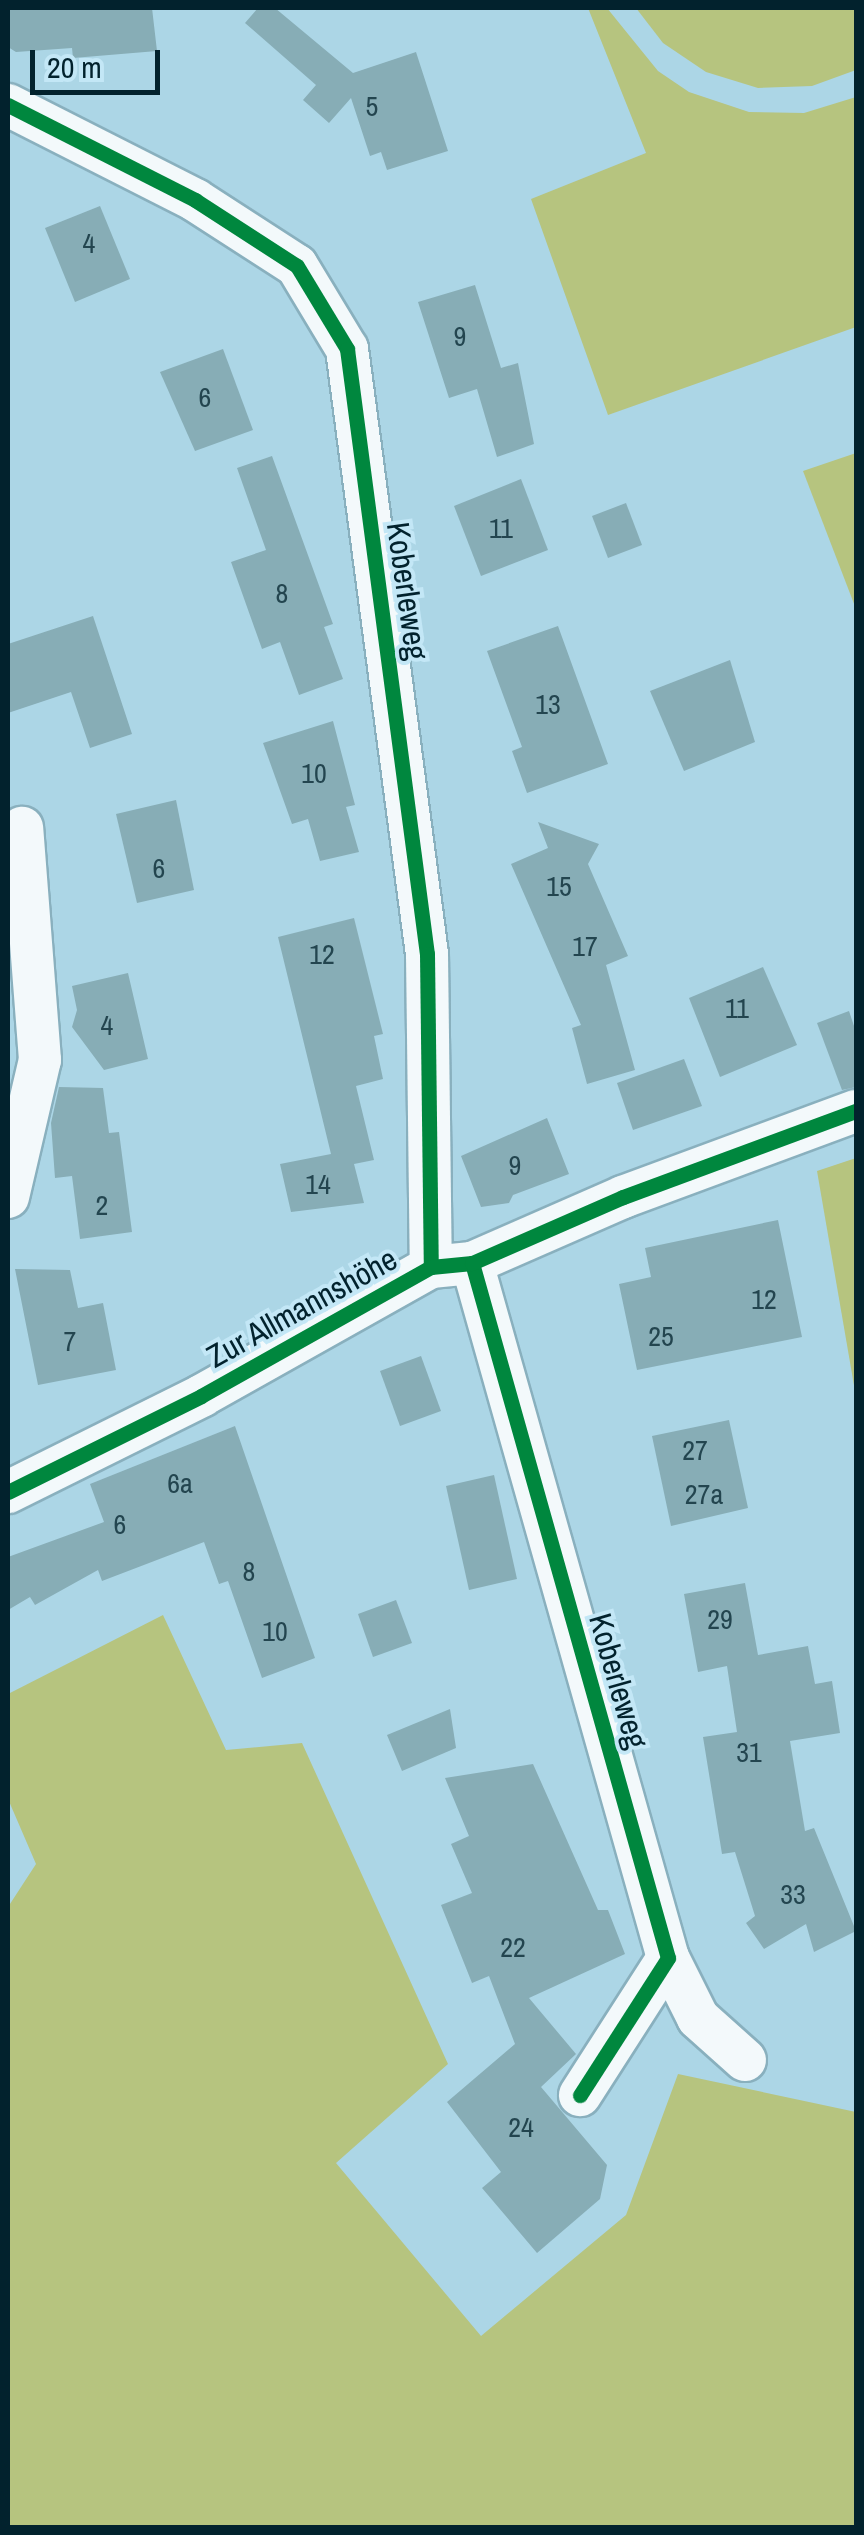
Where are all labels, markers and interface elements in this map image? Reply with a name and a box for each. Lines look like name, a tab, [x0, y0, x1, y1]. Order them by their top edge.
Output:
scale bar	[35, 30, 165, 92]
text: 20 m	[47, 47, 102, 87]
house number: 5	[366, 89, 378, 123]
house number: 4	[83, 226, 95, 260]
house number: 9	[454, 319, 466, 353]
house number: 6	[199, 380, 211, 414]
house number: 11	[489, 511, 513, 545]
street label: Koberleweg	[378, 520, 436, 662]
house number: 8	[276, 576, 288, 610]
house number: 13	[535, 687, 561, 721]
house number: 10	[301, 756, 327, 790]
house number: 6	[153, 851, 165, 885]
house number: 15	[546, 869, 572, 903]
house number: 17	[572, 929, 598, 963]
house number: 12	[309, 937, 335, 971]
house number: 11	[725, 991, 749, 1025]
house number: 4	[101, 1008, 113, 1042]
house number: 9	[509, 1148, 521, 1182]
house number: 14	[305, 1167, 331, 1201]
house number: 2	[96, 1188, 108, 1222]
street label: Zur Allmannshöhe	[200, 1240, 404, 1376]
house number: 12	[751, 1282, 777, 1316]
house number: 25	[648, 1319, 674, 1353]
house number: 7	[64, 1324, 76, 1358]
house number: 27	[682, 1433, 708, 1467]
house number: 6a	[167, 1466, 193, 1500]
house number: 27a	[685, 1477, 723, 1511]
house number: 6	[114, 1507, 126, 1541]
house number: 8	[243, 1554, 255, 1588]
house number: 29	[707, 1602, 733, 1636]
street label: Koberleweg	[580, 1609, 656, 1753]
house number: 10	[262, 1614, 288, 1648]
house number: 31	[736, 1735, 762, 1769]
house number: 33	[780, 1877, 806, 1911]
house number: 22	[500, 1930, 526, 1964]
house number: 24	[508, 2110, 534, 2144]

